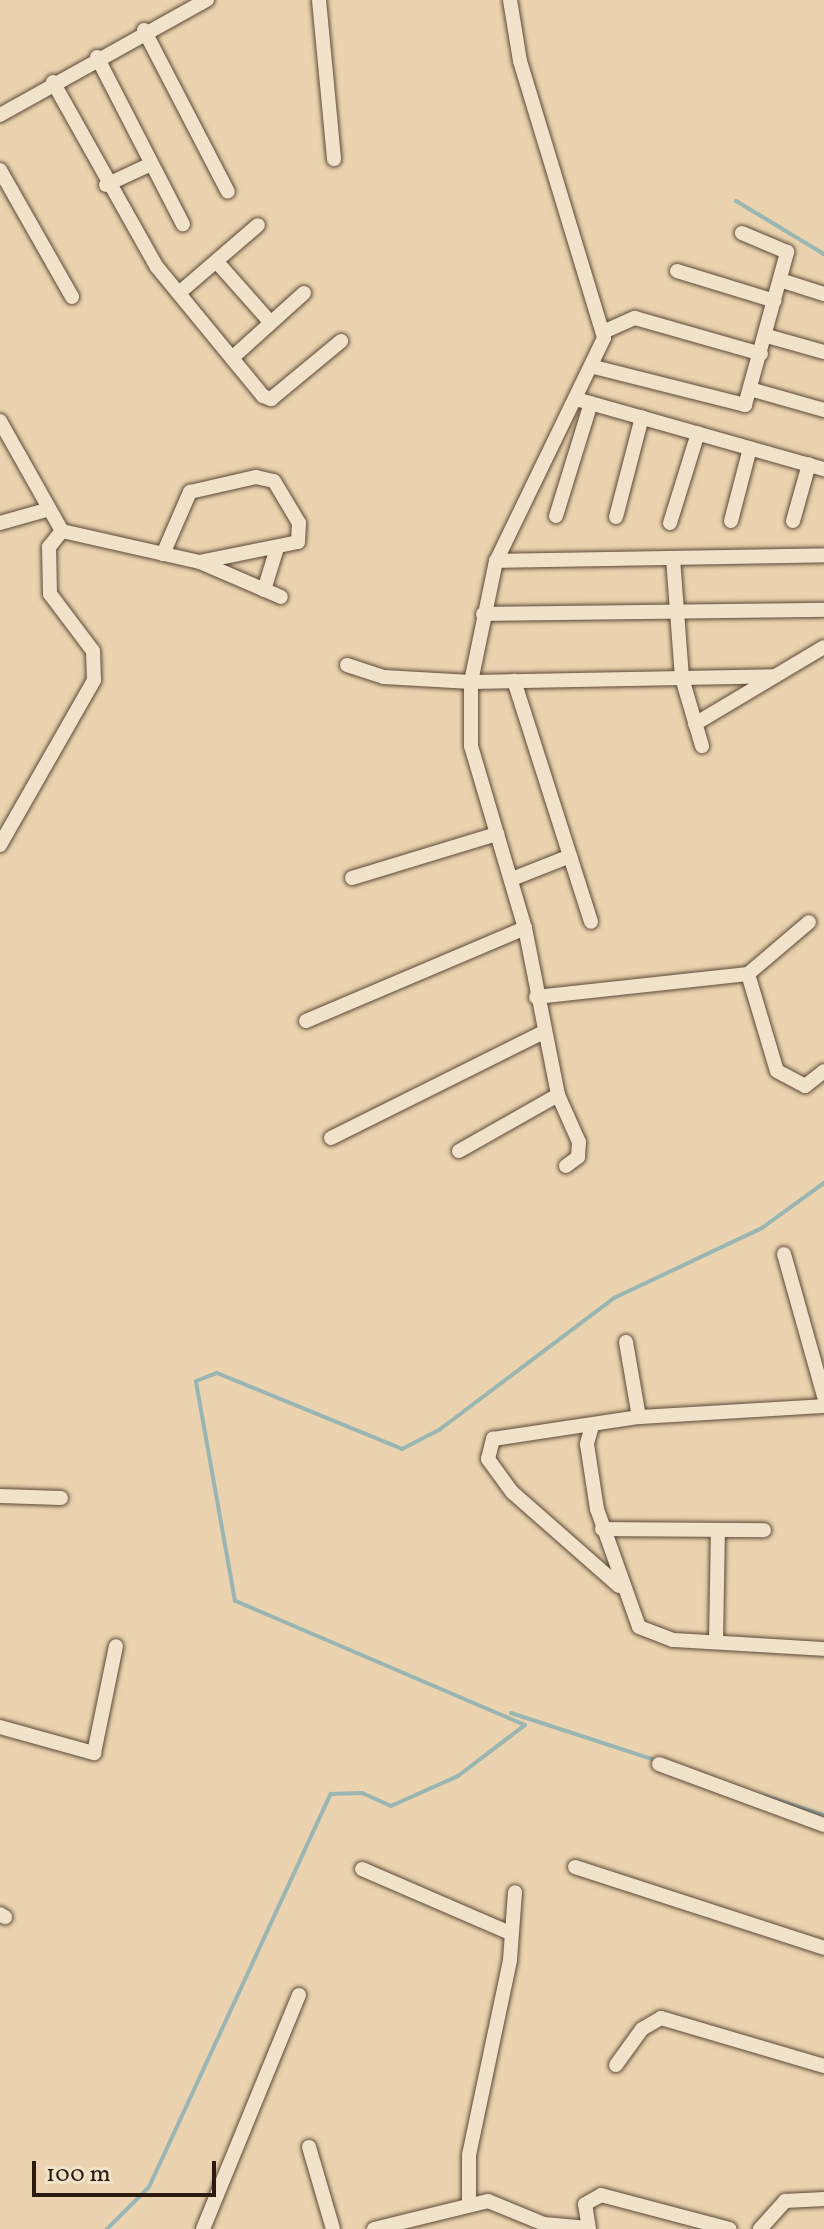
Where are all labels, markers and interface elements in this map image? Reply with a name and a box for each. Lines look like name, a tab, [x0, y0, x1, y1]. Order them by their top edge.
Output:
scale bar	[36, 2145, 220, 2195]
text: 100 m	[46, 2158, 111, 2192]

